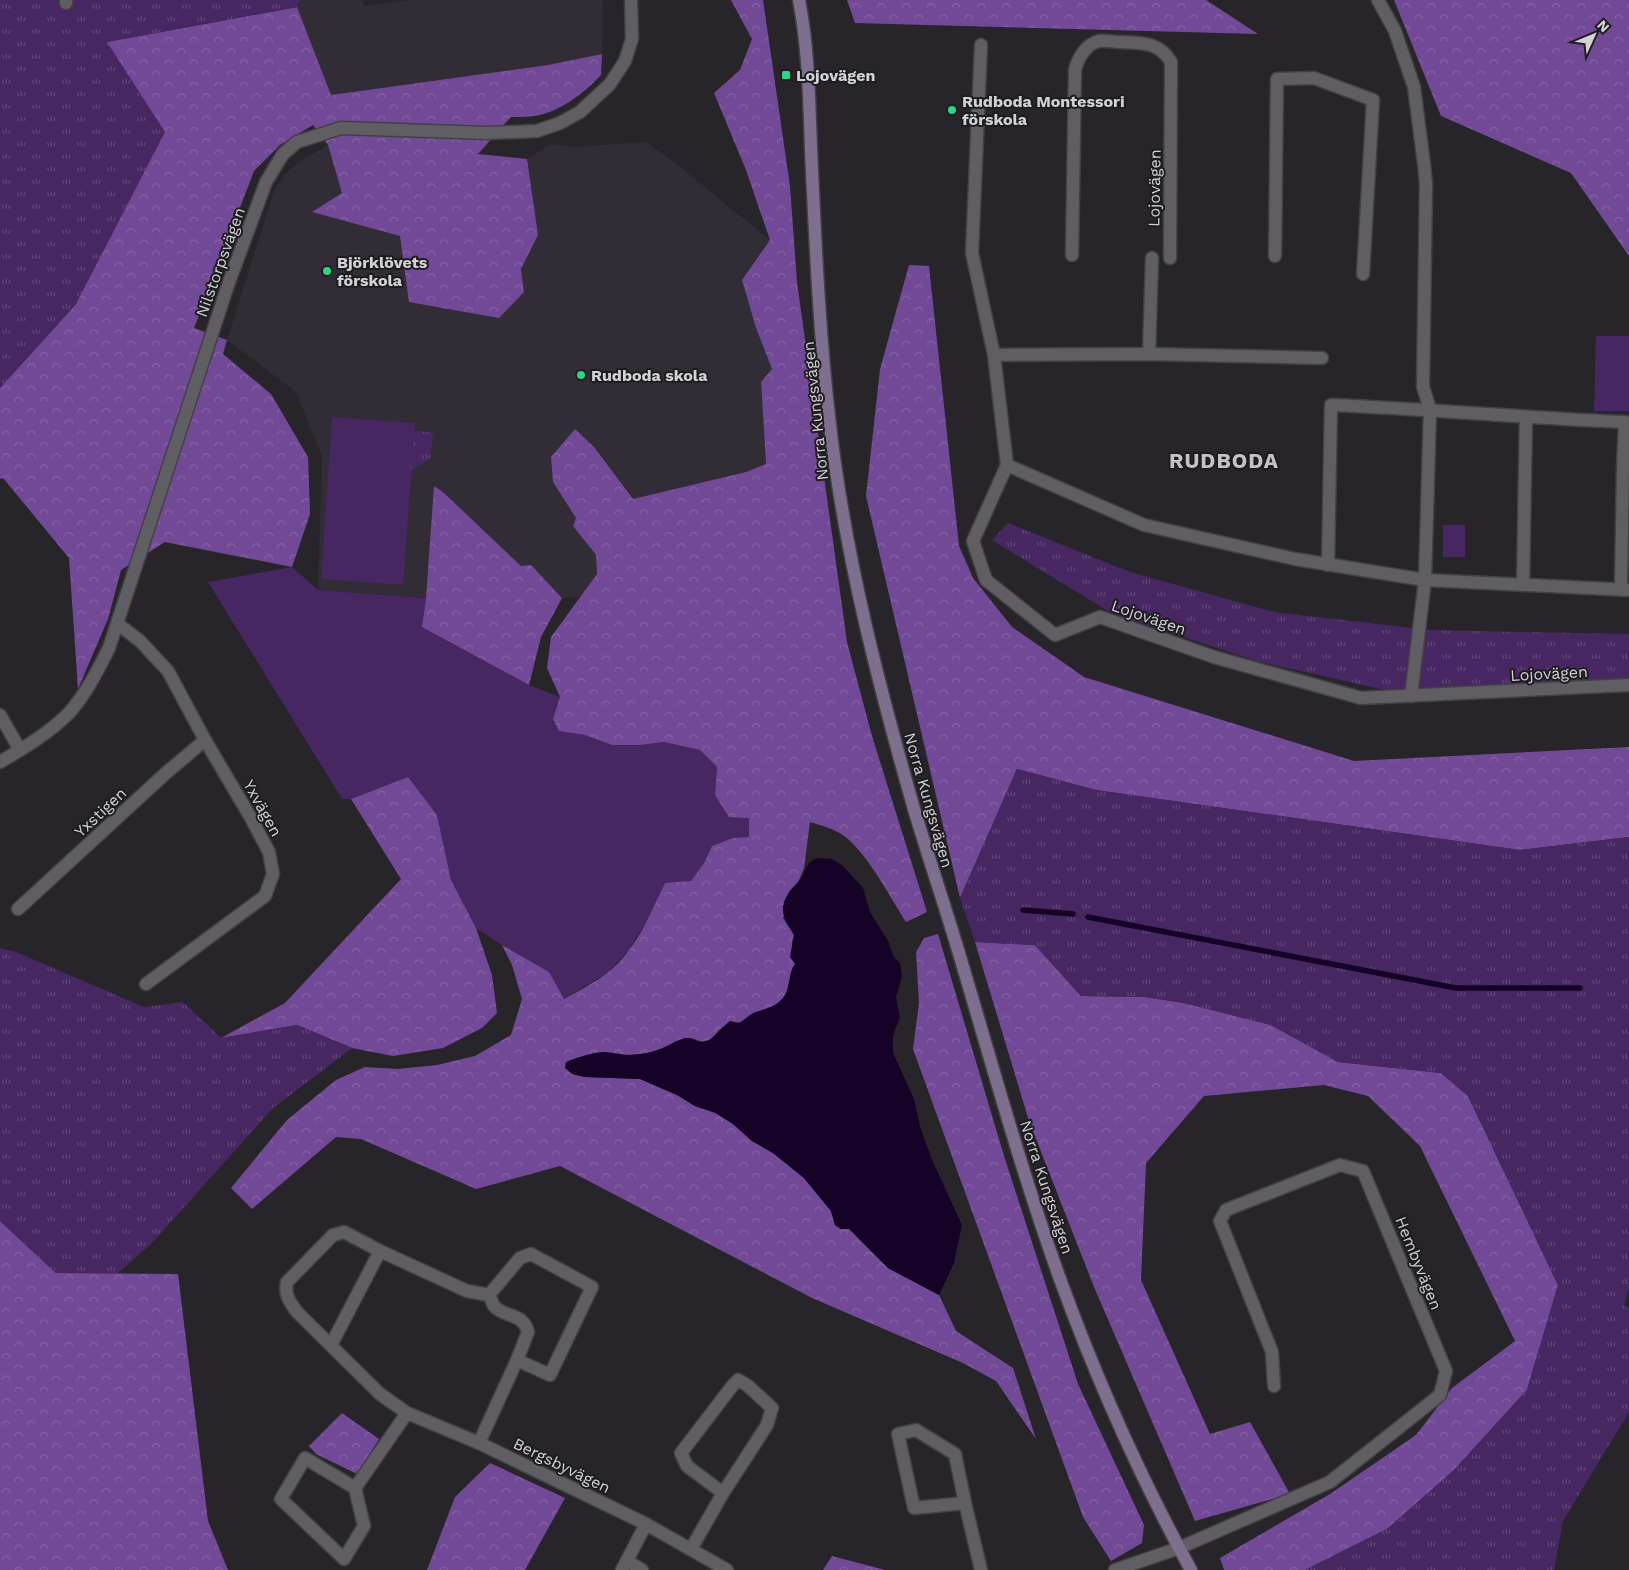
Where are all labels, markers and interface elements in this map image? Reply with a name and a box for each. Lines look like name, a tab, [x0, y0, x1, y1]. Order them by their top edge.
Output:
north arrow	[1569, 10, 1619, 60]
text: N	[1594, 17, 1613, 35]
place label: Lojovägen	[796, 66, 876, 85]
marker: Lojovägen	[780, 69, 792, 81]
place label: Rudboda Montessori förskola	[962, 92, 1125, 129]
marker: Rudboda Montessori förskola	[946, 104, 958, 116]
street label: Lojovägen	[1144, 149, 1165, 227]
street label: Nilstorpsvägen	[192, 205, 249, 320]
place label: Björklövets förskola	[337, 253, 428, 290]
marker: Björklövets förskola	[321, 265, 333, 277]
street label: Norra Kungsvägen	[799, 341, 832, 481]
place label: Rudboda skola	[591, 366, 708, 385]
marker: Rudboda skola	[575, 369, 587, 381]
district label: RUDBODA	[1169, 448, 1279, 473]
street label: Lojovägen	[1109, 596, 1189, 639]
street label: Lojovägen	[1510, 662, 1588, 685]
street label: Norra Kungsvägen	[900, 730, 957, 870]
street label: Yxvägen	[239, 777, 286, 840]
street label: Yxstigen	[70, 784, 130, 841]
street label: Norra Kungsvägen	[1016, 1118, 1077, 1256]
street label: Hembyvägen	[1391, 1214, 1446, 1313]
street label: Bergsbyvägen	[510, 1434, 613, 1497]

